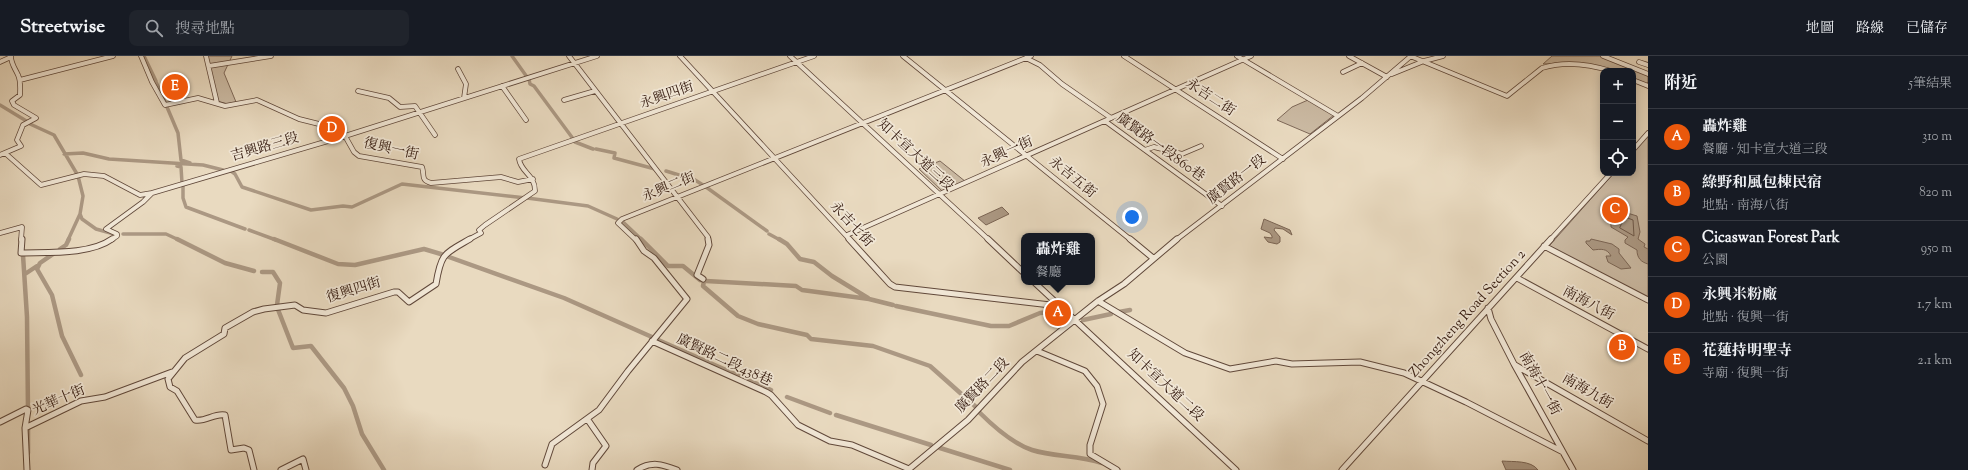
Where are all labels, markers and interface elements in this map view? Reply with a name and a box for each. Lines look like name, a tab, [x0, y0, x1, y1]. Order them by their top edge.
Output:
search box	[129, 10, 409, 46]
text: Streetwise	[20, 14, 105, 41]
icon: search	[143, 17, 165, 39]
text: 搜尋地點	[175, 19, 235, 40]
text: 地圖	[1806, 19, 1834, 39]
text: 路線	[1856, 19, 1884, 39]
text: 已儲存	[1906, 19, 1948, 39]
map controls	[1600, 68, 1636, 176]
button: +	[1600, 68, 1636, 104]
pin: E	[162, 72, 188, 102]
text: 附近	[1664, 72, 1698, 96]
street label: 永吉二街	[1181, 74, 1239, 122]
text: 5筆結果	[1909, 75, 1952, 93]
street label: 永興四街	[637, 77, 697, 115]
button: −	[1600, 104, 1636, 140]
street label: 廣賢路一段860巷	[1111, 109, 1209, 187]
pin: D	[319, 114, 345, 144]
street label: 知卡宣大道三段	[872, 115, 958, 197]
text: 轟炸雞	[1702, 117, 1747, 138]
text: A	[1672, 128, 1682, 146]
text: 310 m	[1922, 128, 1952, 146]
street label: 吉興路三段	[229, 129, 301, 167]
street label: 永興一街	[977, 132, 1037, 174]
street label: 復興一街	[361, 134, 421, 166]
button: locate	[1600, 140, 1636, 176]
text: 餐廳 · 知卡宣大道三段	[1702, 141, 1828, 159]
street label: 廣賢路一段	[1203, 151, 1271, 209]
street label: 永吉五街	[1044, 153, 1100, 203]
street label: 永興二街	[639, 168, 699, 208]
text: 綠野和風包棟民宿	[1702, 173, 1822, 194]
text: B	[1673, 184, 1681, 202]
text: 820 m	[1919, 184, 1952, 202]
pin: C	[1602, 195, 1628, 225]
text: 地點 · 南海八街	[1702, 197, 1789, 215]
street label: 永吉七街	[825, 198, 877, 252]
your location	[1122, 207, 1142, 227]
text: Cicaswan Forest Park	[1702, 228, 1840, 249]
popup	[1021, 233, 1095, 285]
text: 轟炸雞	[1035, 240, 1081, 261]
text: C	[1672, 240, 1682, 258]
text: 950 m	[1921, 240, 1952, 258]
street label: Zhongzheng Road Section 2	[1405, 245, 1531, 382]
text: 公園	[1702, 252, 1728, 270]
text: 餐廳	[1035, 264, 1062, 282]
street label: 復興四街	[324, 273, 384, 309]
street label: 南海八街	[1559, 282, 1617, 326]
text: 永興米粉廠	[1702, 285, 1777, 306]
text: D	[1672, 296, 1682, 314]
text: 1.7 km	[1917, 296, 1952, 314]
pin: A	[1045, 298, 1071, 328]
text: 地點 · 復興一街	[1702, 309, 1789, 327]
street label: 廣賢路二段438巷	[673, 330, 775, 392]
pin: B	[1609, 332, 1635, 362]
text: 花蓮持明聖寺	[1702, 341, 1792, 362]
street label: 知卡宣大道二段	[1122, 345, 1208, 427]
street label: 南海十一街	[1513, 349, 1565, 419]
text: E	[1673, 352, 1681, 370]
text: 2.1 km	[1918, 352, 1952, 370]
street label: 廣賢路二段	[951, 354, 1015, 418]
text: 寺廟 · 復興一街	[1702, 365, 1789, 383]
street label: 南海九街	[1558, 369, 1616, 415]
street label: 光華十街	[29, 381, 89, 421]

